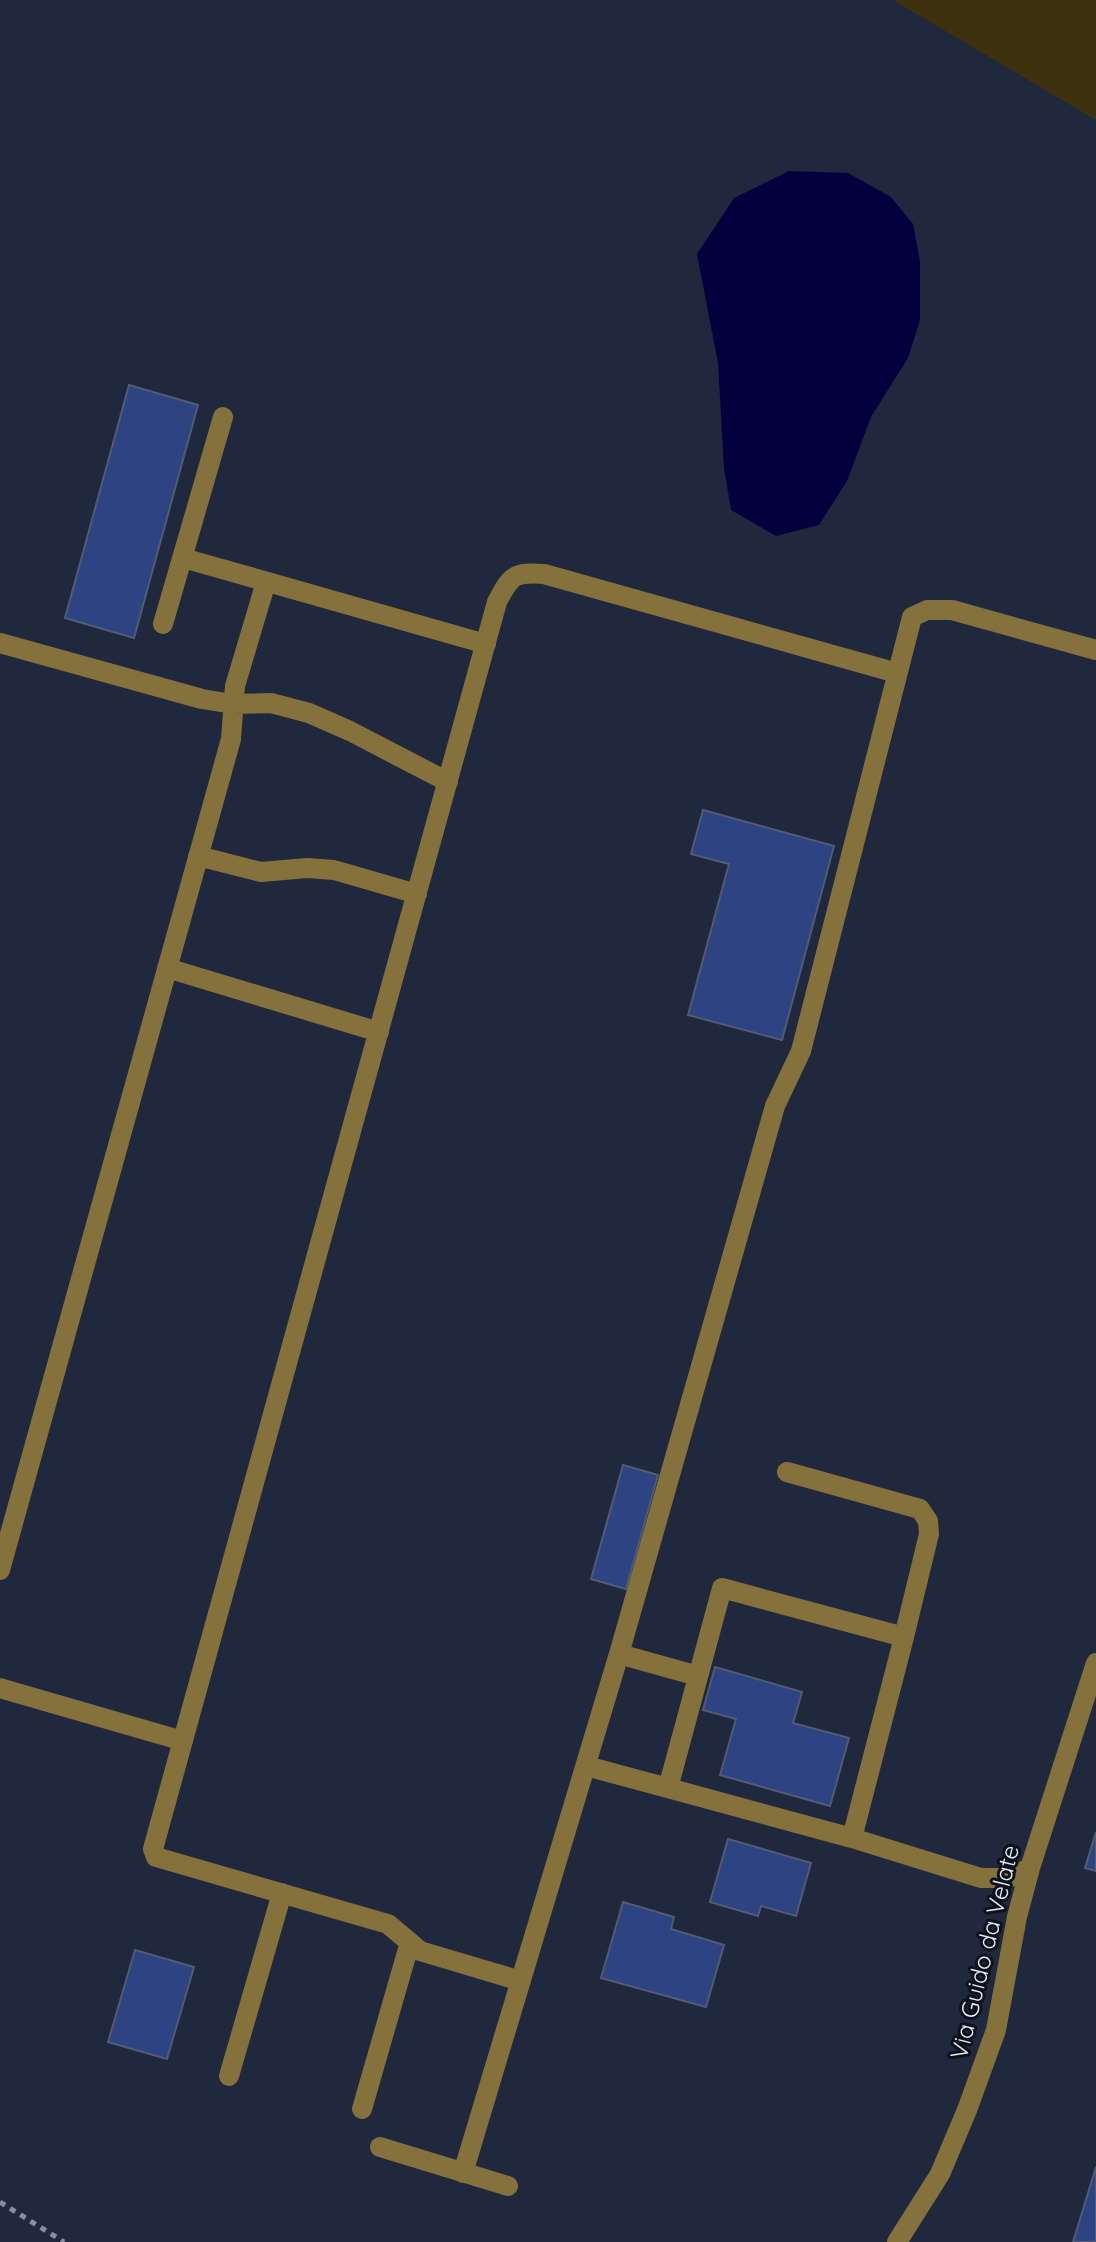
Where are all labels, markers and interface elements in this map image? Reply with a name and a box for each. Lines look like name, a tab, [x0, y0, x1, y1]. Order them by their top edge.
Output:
street label: Via Guido da Velate	[943, 1842, 1025, 2062]

